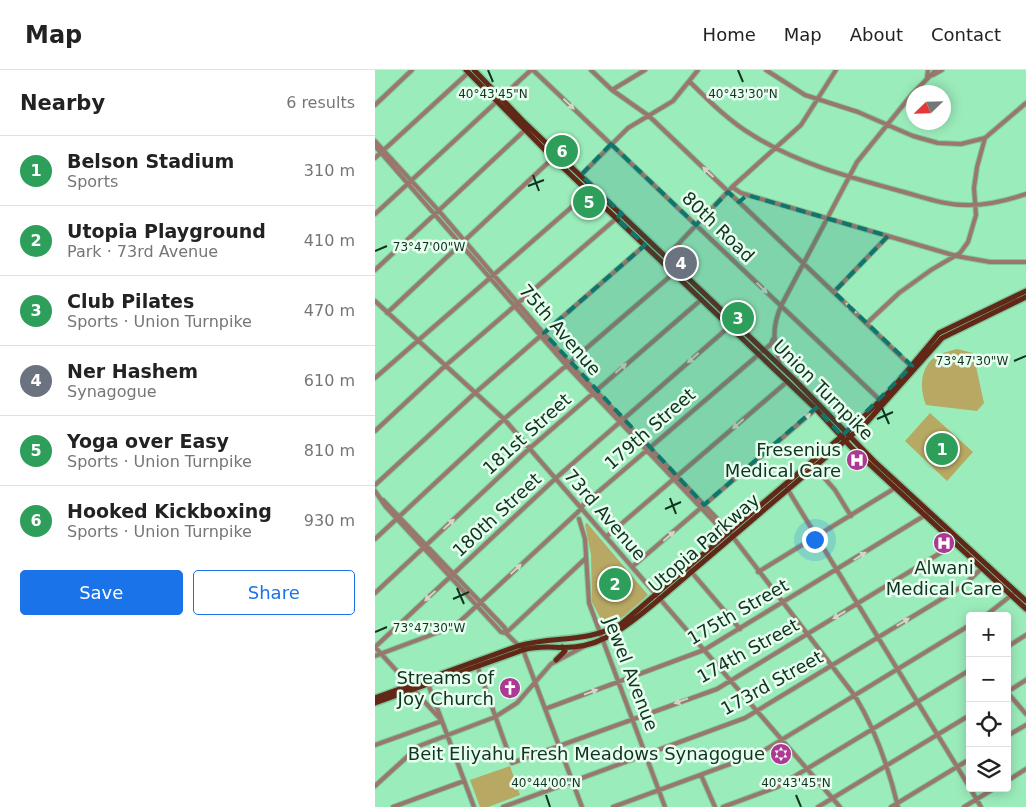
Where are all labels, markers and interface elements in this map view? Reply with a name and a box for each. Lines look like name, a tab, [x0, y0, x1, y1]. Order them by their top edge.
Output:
text: Map	[25, 21, 82, 49]
text: Home	[703, 24, 756, 45]
text: Map	[784, 24, 822, 45]
text: About	[850, 24, 903, 45]
text: Contact	[931, 24, 1001, 45]
north arrow	[906, 85, 951, 130]
text: 40°43'45"N	[458, 87, 528, 101]
text: 40°43'30"N	[708, 87, 778, 101]
text: Nearby	[20, 91, 105, 115]
text: 6 results	[286, 93, 355, 112]
one-way arrow	[562, 98, 574, 110]
pin: 6	[546, 132, 578, 170]
text: Belson Stadium	[67, 150, 234, 172]
text: 1	[30, 161, 42, 180]
text: 310 m	[304, 161, 355, 180]
one-way arrow	[702, 166, 714, 178]
text: Sports	[67, 172, 118, 191]
pin: 5	[573, 183, 605, 221]
street label: 80th Road	[678, 187, 759, 266]
text: Utopia Playground	[67, 220, 266, 242]
text: 2	[30, 231, 42, 250]
text: 410 m	[304, 231, 355, 250]
text: 73°47'00"W	[393, 240, 465, 254]
text: Park · 73rd Avenue	[67, 242, 218, 261]
pin: 4	[665, 244, 697, 282]
street label: 75th Avenue	[515, 280, 606, 380]
one-way arrow	[756, 282, 768, 294]
text: Club Pilates	[67, 290, 194, 312]
pin: 3	[722, 299, 754, 337]
text: 3	[30, 301, 42, 320]
text: 470 m	[304, 301, 355, 320]
one-way arrow	[845, 302, 857, 314]
text: Sports · Union Turnpike	[67, 312, 252, 331]
street label: Union Turnpike	[769, 335, 878, 444]
one-way arrow	[687, 353, 700, 364]
text: 73°47'30"W	[936, 354, 1008, 368]
text: Ner Hashem	[67, 360, 198, 382]
one-way arrow	[615, 362, 627, 374]
text: 4	[30, 371, 42, 390]
text: 610 m	[304, 371, 355, 390]
text: Synagogue	[67, 382, 157, 401]
street label: 179th Street	[600, 384, 699, 474]
street label: 181st Street	[478, 389, 575, 479]
one-way arrow	[799, 412, 811, 424]
one-way arrow	[732, 418, 744, 430]
text: Yoga over Easy	[67, 430, 229, 452]
pin: 1	[926, 430, 958, 468]
place label: Fresenius Medical Care	[725, 439, 841, 481]
text: 5	[30, 441, 42, 460]
text: 810 m	[304, 441, 355, 460]
hospital icon: Fresenius Medical Care	[845, 448, 869, 472]
text: Sports · Union Turnpike	[67, 452, 252, 471]
street label: 73rd Avenue	[560, 465, 651, 565]
street label: 180th Street	[448, 468, 545, 561]
street label: Utopia Parkway	[644, 489, 764, 596]
text: Hooked Kickboxing	[67, 500, 272, 522]
text: 6	[30, 511, 42, 530]
text: 930 m	[304, 511, 355, 530]
one-way arrow	[443, 518, 455, 530]
text: Sports · Union Turnpike	[67, 522, 252, 541]
your location	[802, 527, 828, 553]
one-way arrow	[662, 530, 675, 541]
hospital icon: Alwani Medical Care	[932, 531, 956, 555]
one-way arrow	[853, 551, 866, 560]
place label: Alwani Medical Care	[886, 557, 1002, 599]
one-way arrow	[510, 563, 522, 575]
pin: 2	[599, 565, 631, 603]
button: Save	[20, 570, 183, 615]
button: Share	[193, 570, 355, 615]
street label: 175th Street	[683, 574, 792, 649]
one-way arrow	[424, 590, 436, 602]
one-way arrow	[832, 610, 845, 620]
map controls	[966, 612, 1011, 792]
button: +	[966, 612, 1011, 657]
street label: Jewel Avenue	[600, 613, 663, 733]
street label: 174th Street	[693, 614, 802, 687]
one-way arrow	[896, 618, 909, 627]
text: 73°47'30"W	[393, 621, 465, 635]
street label: 173rd Street	[717, 646, 826, 719]
button: −	[966, 657, 1011, 702]
place label: Streams of Joy Church	[396, 667, 495, 709]
church icon: Streams of Joy Church	[498, 676, 522, 700]
one-way arrow	[584, 688, 599, 696]
one-way arrow	[674, 698, 689, 705]
button: locate	[966, 702, 1011, 747]
synagogue icon: Beit Eliyahu Fresh Meadows Synagogue	[769, 742, 793, 766]
place label: Beit Eliyahu Fresh Meadows Synagogue	[408, 743, 765, 764]
button: layers	[966, 747, 1011, 792]
text: 40°44'00"N	[511, 776, 581, 790]
text: 40°43'45"N	[761, 776, 831, 790]

